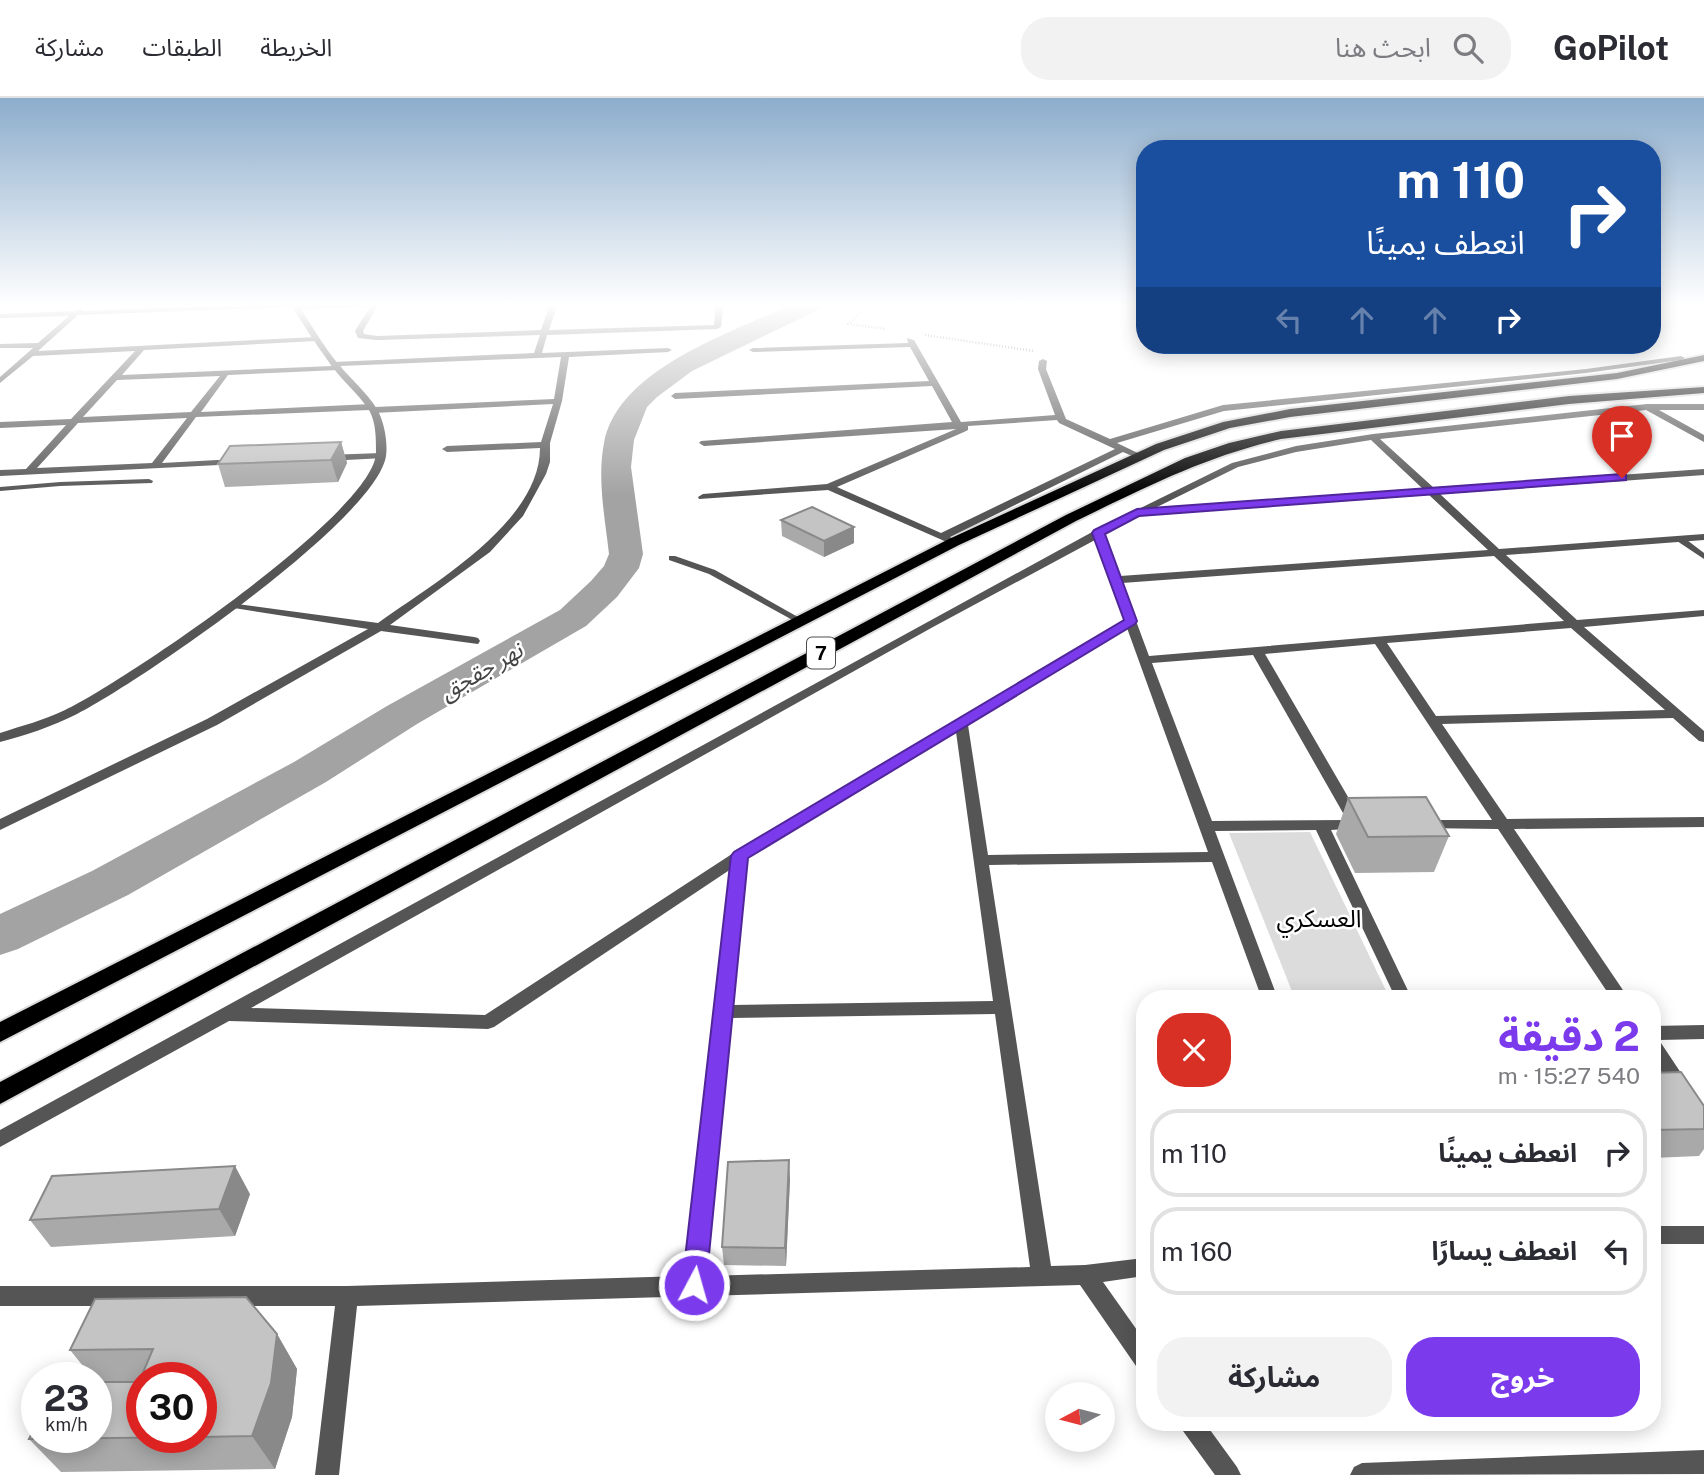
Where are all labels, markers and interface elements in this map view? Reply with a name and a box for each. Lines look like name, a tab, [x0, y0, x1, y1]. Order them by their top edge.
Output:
search box	[1021, 17, 1511, 80]
icon: search	[1449, 29, 1487, 67]
text: GoPilot	[1553, 29, 1669, 67]
text: ابحث هنا	[1335, 32, 1431, 63]
text: مشاركة	[35, 33, 104, 61]
text: الطبقات	[142, 33, 222, 61]
text: الخريطة	[260, 33, 332, 61]
text: 110 m	[1397, 151, 1525, 209]
icon: right	[1549, 168, 1640, 259]
text: انعطف يمينًا	[1366, 224, 1525, 261]
icon: left	[1270, 301, 1308, 339]
icon: ahead	[1343, 301, 1381, 339]
icon: ahead	[1416, 301, 1454, 339]
icon: right	[1489, 301, 1527, 339]
pin	[1592, 406, 1652, 478]
icon: arrive	[1603, 417, 1641, 455]
water label: نهر جقجق	[435, 635, 530, 707]
road number: 7	[807, 638, 835, 668]
district label: العسكري	[1277, 904, 1361, 938]
text: 2 دقيقة	[1498, 1011, 1640, 1060]
button: close	[1157, 1013, 1231, 1087]
text: 540 m · 15:27	[1498, 1062, 1640, 1089]
icon: right	[1598, 1134, 1636, 1172]
text: انعطف يمينًا	[1438, 1137, 1577, 1168]
text: 110 m	[1161, 1138, 1227, 1169]
icon: left	[1598, 1232, 1636, 1270]
text: انعطف يسارًا	[1431, 1235, 1577, 1266]
text: 160 m	[1161, 1236, 1232, 1267]
position arrow	[657, 1248, 731, 1322]
button: مشاركة	[1157, 1337, 1392, 1417]
button: خروج	[1406, 1337, 1640, 1417]
speed limit sign: 30	[126, 1362, 217, 1453]
text: 23	[44, 1378, 89, 1419]
north arrow	[1045, 1382, 1115, 1452]
map controls	[1045, 1382, 1115, 1452]
text: km/h	[45, 1414, 88, 1435]

